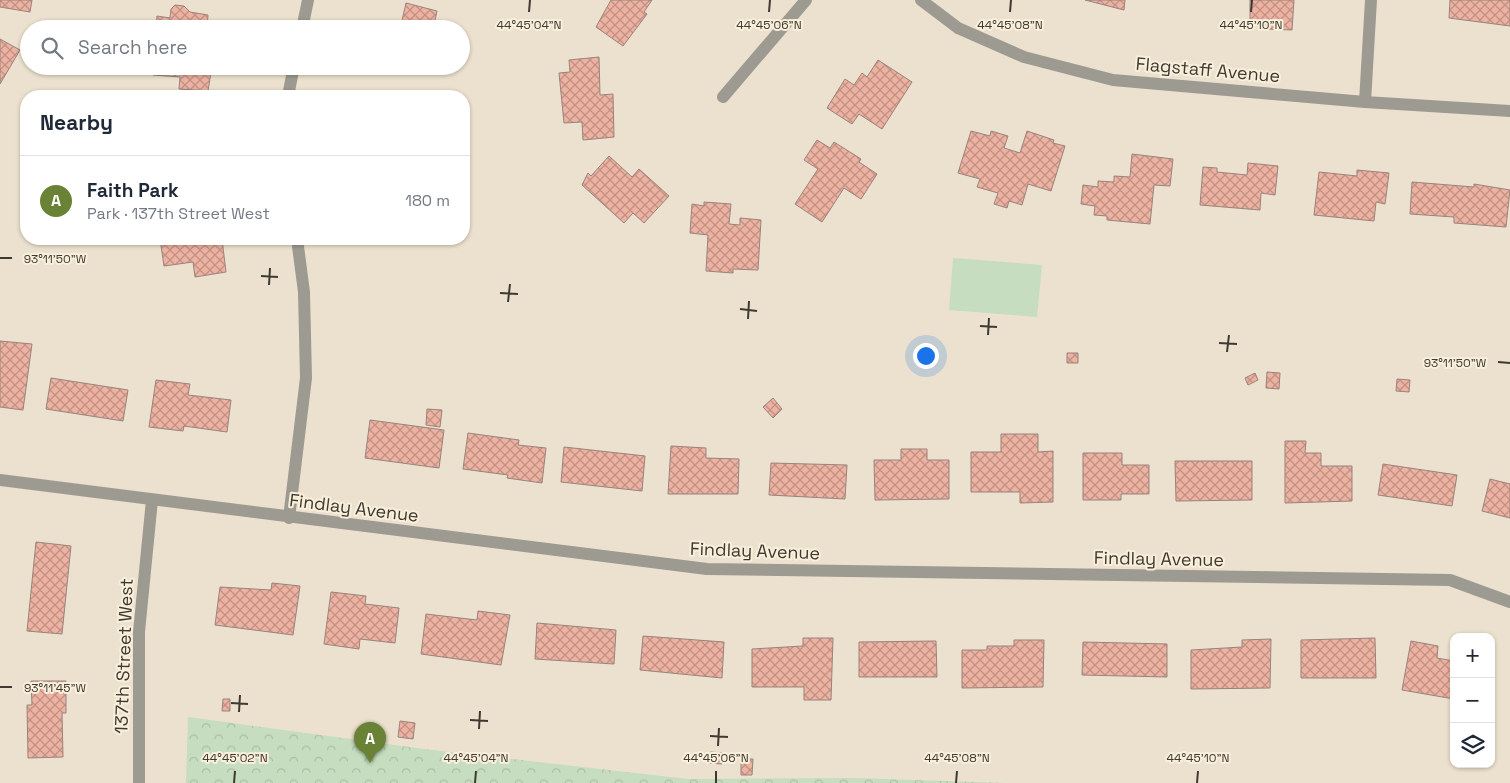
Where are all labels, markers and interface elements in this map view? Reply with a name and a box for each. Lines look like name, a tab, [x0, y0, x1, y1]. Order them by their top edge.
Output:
text: 44°45'04"N	[496, 17, 562, 33]
text: 44°45'06"N	[736, 17, 802, 33]
text: 44°45'08"N	[977, 17, 1043, 33]
text: 44°45'10"N	[1219, 17, 1283, 33]
search box	[20, 20, 470, 75]
icon: search	[38, 34, 66, 62]
text: Search here	[78, 35, 188, 60]
street label: Flagstaff Avenue	[1135, 52, 1281, 87]
text: Nearby	[40, 109, 113, 136]
text: Faith Park	[87, 178, 179, 203]
text: A	[51, 190, 61, 211]
text: 180 m	[405, 190, 450, 211]
text: Park · 137th Street West	[87, 203, 270, 224]
text: 93°11'50"W	[24, 251, 87, 267]
your location	[913, 343, 939, 369]
text: 93°11'50"W	[1424, 355, 1487, 371]
street label: Findlay Avenue	[288, 488, 420, 527]
street label: Findlay Avenue	[690, 537, 821, 564]
street label: Findlay Avenue	[1094, 546, 1224, 571]
street label: 137th Street West	[109, 578, 138, 734]
map controls	[1450, 633, 1495, 768]
button: +	[1450, 633, 1495, 678]
button: −	[1450, 678, 1495, 723]
text: 93°11'45"W	[24, 680, 86, 696]
pin: A	[354, 722, 386, 763]
button: layers	[1450, 723, 1495, 768]
text: 44°45'02"N	[202, 750, 268, 766]
text: 44°45'04"N	[443, 750, 509, 766]
text: 44°45'06"N	[683, 750, 749, 766]
text: 44°45'08"N	[924, 750, 990, 766]
text: 44°45'10"N	[1166, 750, 1230, 766]

